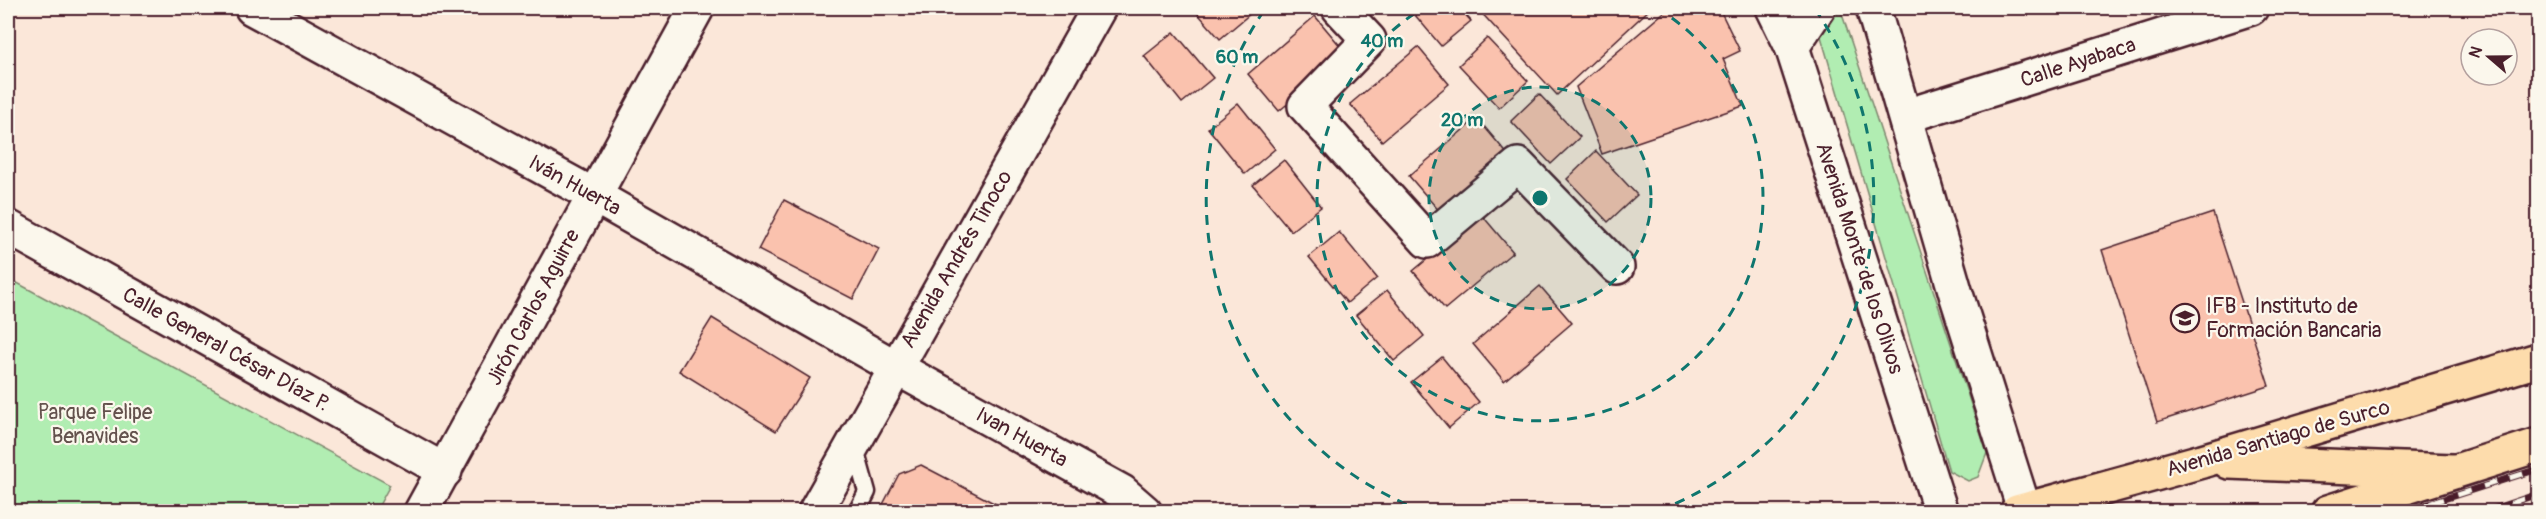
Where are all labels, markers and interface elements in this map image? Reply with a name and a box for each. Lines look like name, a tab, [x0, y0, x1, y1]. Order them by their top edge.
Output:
north arrow	[2459, 27, 2519, 87]
text: 40 m	[1361, 30, 1403, 53]
street label: Calle Ayabaca	[2017, 31, 2139, 94]
text: N	[2465, 44, 2487, 61]
text: 60 m	[1216, 46, 1258, 69]
text: 20 m	[1441, 109, 1483, 132]
street label: Avenida Monte de los Olivos	[1809, 139, 1910, 378]
street label: Iván Huerta	[524, 149, 626, 222]
street label: Avenida Andrés Tinoco	[894, 165, 1018, 353]
centre of rings	[1530, 188, 1550, 208]
street label: Jirón Carlos Aguirre	[481, 224, 586, 390]
street label: Calle General César Díaz P.	[118, 281, 334, 418]
place label: IFB - Instituto de Formación Bancaria	[2206, 293, 2381, 344]
school or university icon: IFB - Instituto de Formación Bancaria	[2169, 302, 2201, 334]
street label: Avenida Santiago de Surco	[2163, 394, 2393, 483]
park label: Parque Felipe Benavides	[38, 399, 153, 450]
street label: Ivan Huerta	[971, 401, 1072, 474]

